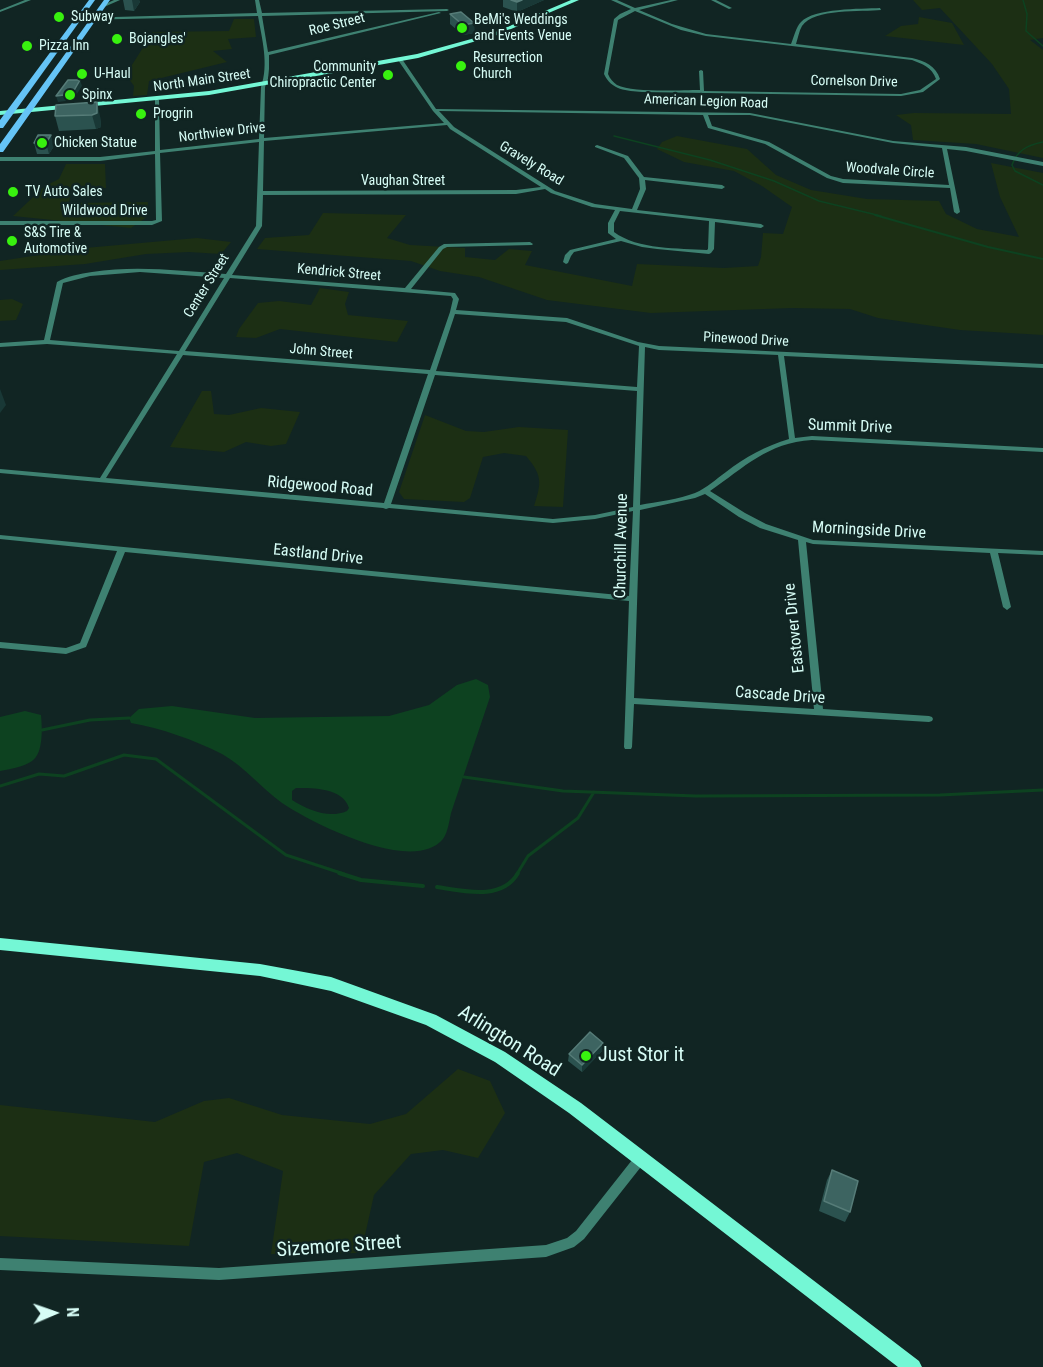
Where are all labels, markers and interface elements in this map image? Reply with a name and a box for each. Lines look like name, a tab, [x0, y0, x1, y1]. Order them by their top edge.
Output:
place label: Subway	[71, 9, 113, 25]
marker: Subway	[52, 10, 66, 24]
street label: Roe Street	[307, 10, 367, 40]
place label: BeMi's Weddings and Events Venue	[474, 12, 572, 44]
marker: BeMi's Weddings and Events Venue	[455, 21, 469, 35]
place label: Bojangles'	[129, 31, 186, 47]
marker: Bojangles'	[110, 32, 124, 46]
place label: Pizza Inn	[39, 38, 89, 54]
marker: Pizza Inn	[20, 39, 34, 53]
place label: Resurrection Church	[473, 50, 543, 82]
place label: Community Chiropractic Center	[270, 59, 376, 92]
marker: Resurrection Church	[454, 59, 468, 73]
place label: U-Haul	[94, 66, 131, 82]
street label: North Main Street	[152, 66, 252, 96]
marker: U-Haul	[75, 67, 89, 81]
marker: Community Chiropractic Center	[381, 68, 395, 82]
street label: Cornelson Drive	[810, 73, 898, 91]
place label: Spinx	[82, 87, 112, 103]
marker: Spinx	[63, 88, 77, 102]
street label: American Legion Road	[644, 91, 768, 113]
place label: Progrin	[153, 106, 193, 122]
marker: Progrin	[134, 107, 148, 121]
street label: Northview Drive	[178, 119, 266, 147]
place label: Chicken Statue	[54, 135, 137, 151]
marker: Chicken Statue	[35, 136, 49, 150]
street label: Gravely Road	[496, 138, 566, 190]
street label: Woodvale Circle	[845, 160, 935, 182]
street label: Vaughan Street	[361, 173, 445, 189]
place label: TV Auto Sales	[25, 184, 103, 200]
marker: TV Auto Sales	[6, 185, 20, 199]
street label: Wildwood Drive	[62, 203, 148, 219]
place label: S&S Tire & Automotive	[24, 225, 87, 258]
marker: S&S Tire & Automotive	[5, 234, 19, 248]
street label: Center Street	[181, 251, 233, 321]
street label: Kendrick Street	[296, 261, 382, 285]
street label: Pinewood Drive	[703, 329, 789, 351]
street label: John Street	[289, 341, 353, 363]
street label: Summit Drive	[808, 416, 892, 438]
street label: Ridgewood Road	[267, 473, 373, 501]
street label: Churchill Avenue	[611, 493, 633, 599]
street label: Morningside Drive	[812, 518, 926, 544]
street label: Eastland Drive	[272, 541, 364, 569]
street label: Eastover Drive	[781, 582, 809, 674]
street label: Cascade Drive	[734, 683, 826, 709]
street label: Arlington Road	[453, 1001, 565, 1083]
place label: Just Stor it	[598, 1044, 684, 1068]
marker: Just Stor it	[579, 1049, 593, 1063]
street label: Sizemore Street	[276, 1231, 402, 1263]
north arrow	[24, 1283, 84, 1343]
text: N	[63, 1307, 82, 1318]

